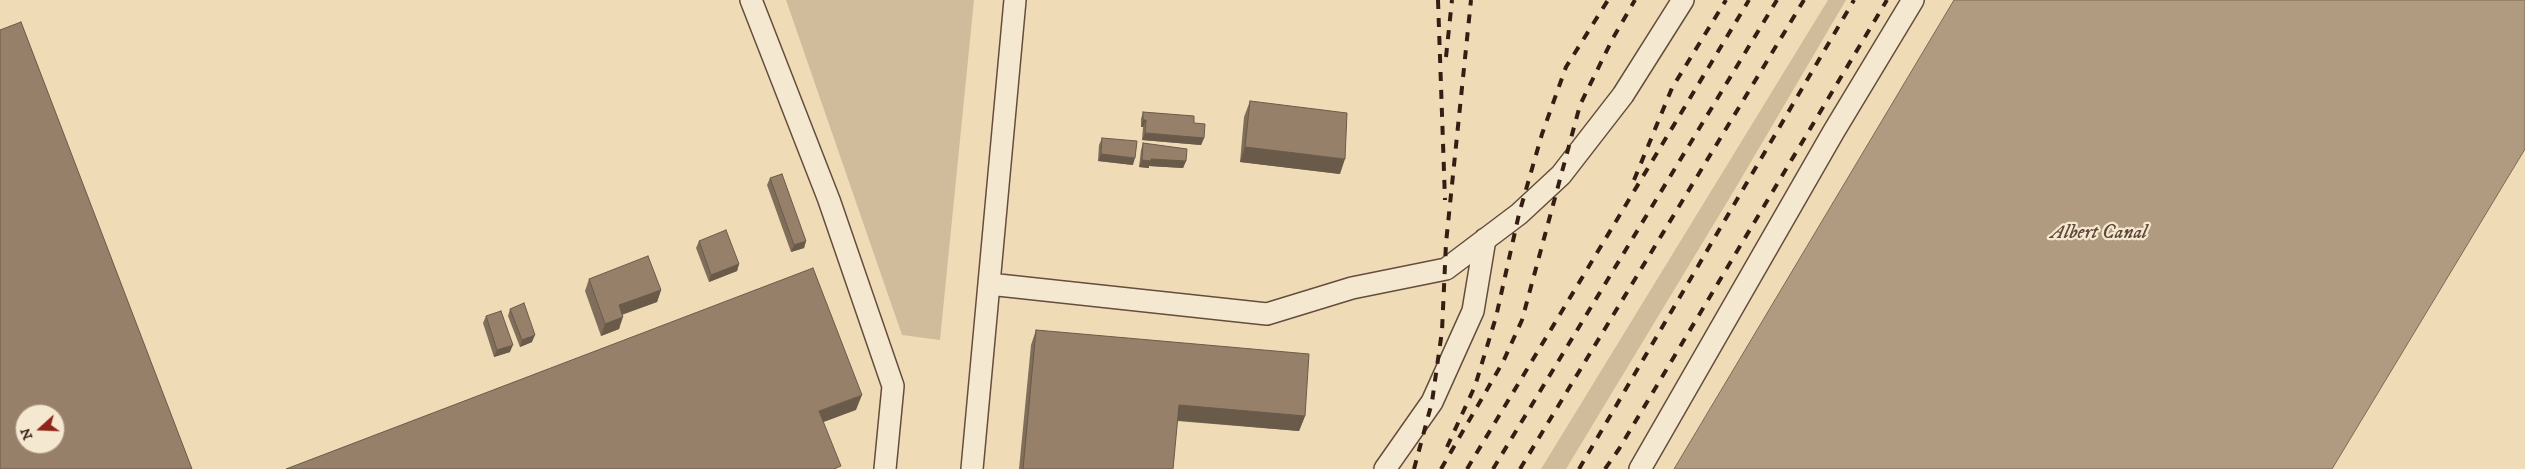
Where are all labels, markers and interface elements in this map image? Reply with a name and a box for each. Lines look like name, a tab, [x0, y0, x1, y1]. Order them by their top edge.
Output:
water label: Albert Canal	[2051, 222, 2147, 246]
north arrow	[15, 404, 65, 454]
text: N	[16, 425, 37, 442]

